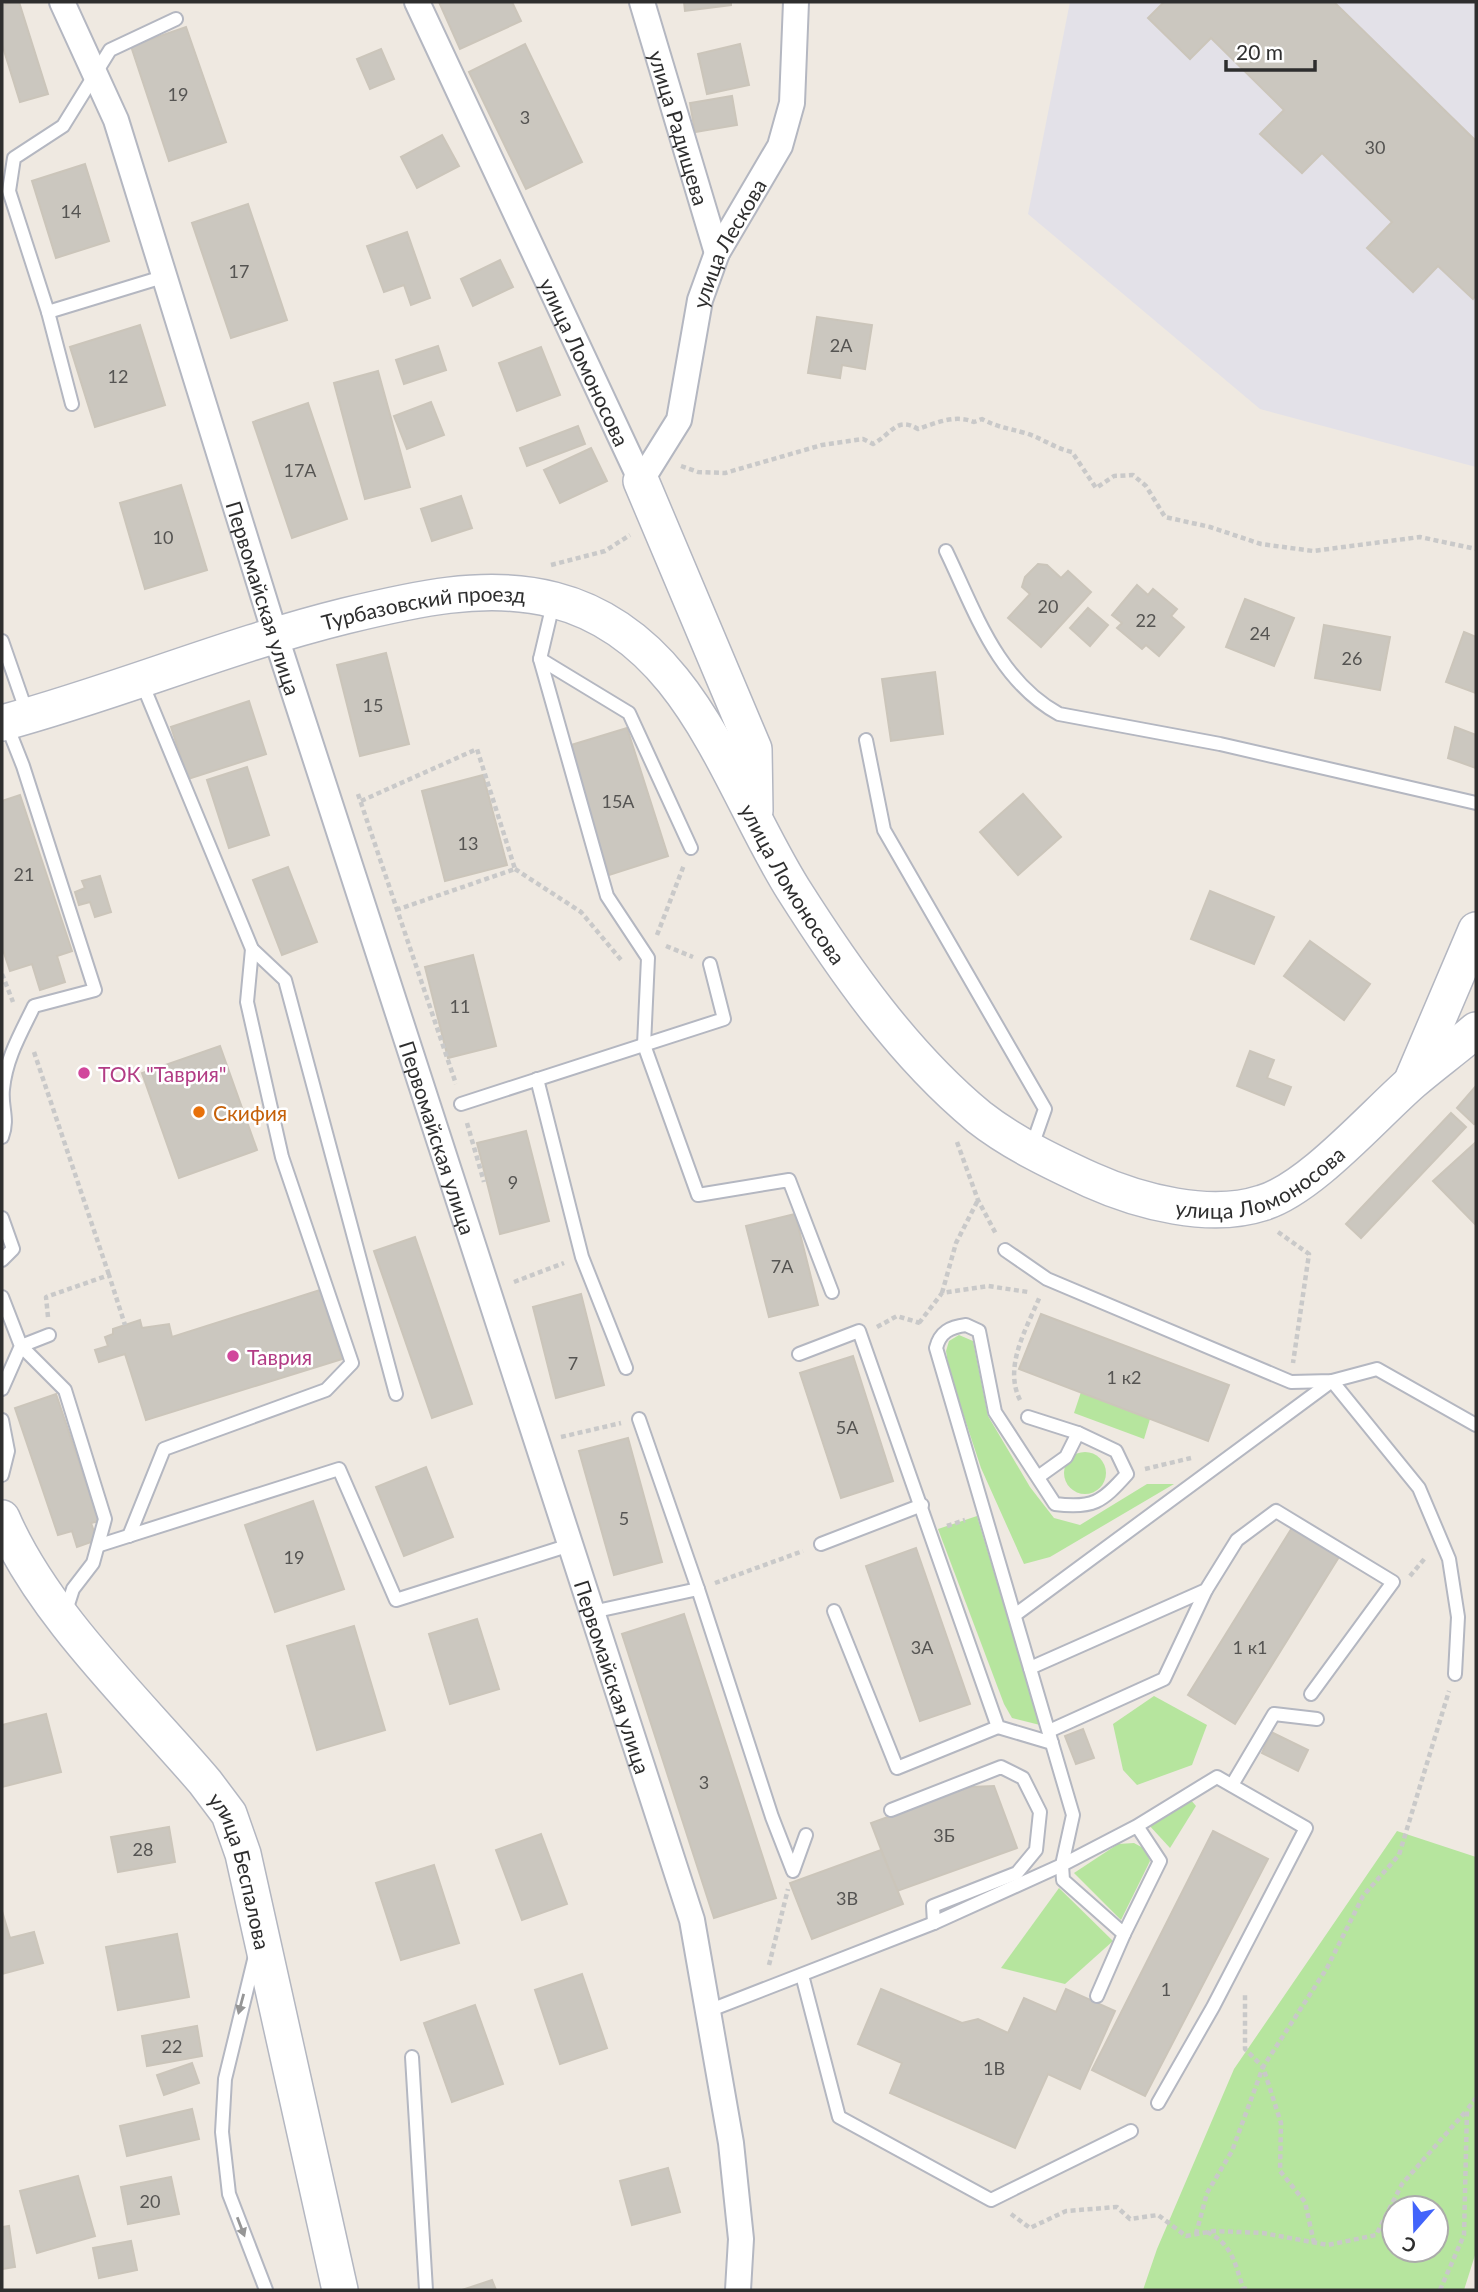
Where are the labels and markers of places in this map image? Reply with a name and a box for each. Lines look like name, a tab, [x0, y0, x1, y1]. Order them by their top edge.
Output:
place label: ТОК "Таврия"	[98, 1061, 227, 1086]
marker: ТОК "Таврия"	[76, 1065, 92, 1081]
place label: Скифия	[213, 1100, 287, 1125]
marker: Скифия	[191, 1104, 207, 1120]
place label: Таврия	[247, 1344, 312, 1369]
marker: Таврия	[225, 1348, 241, 1364]

